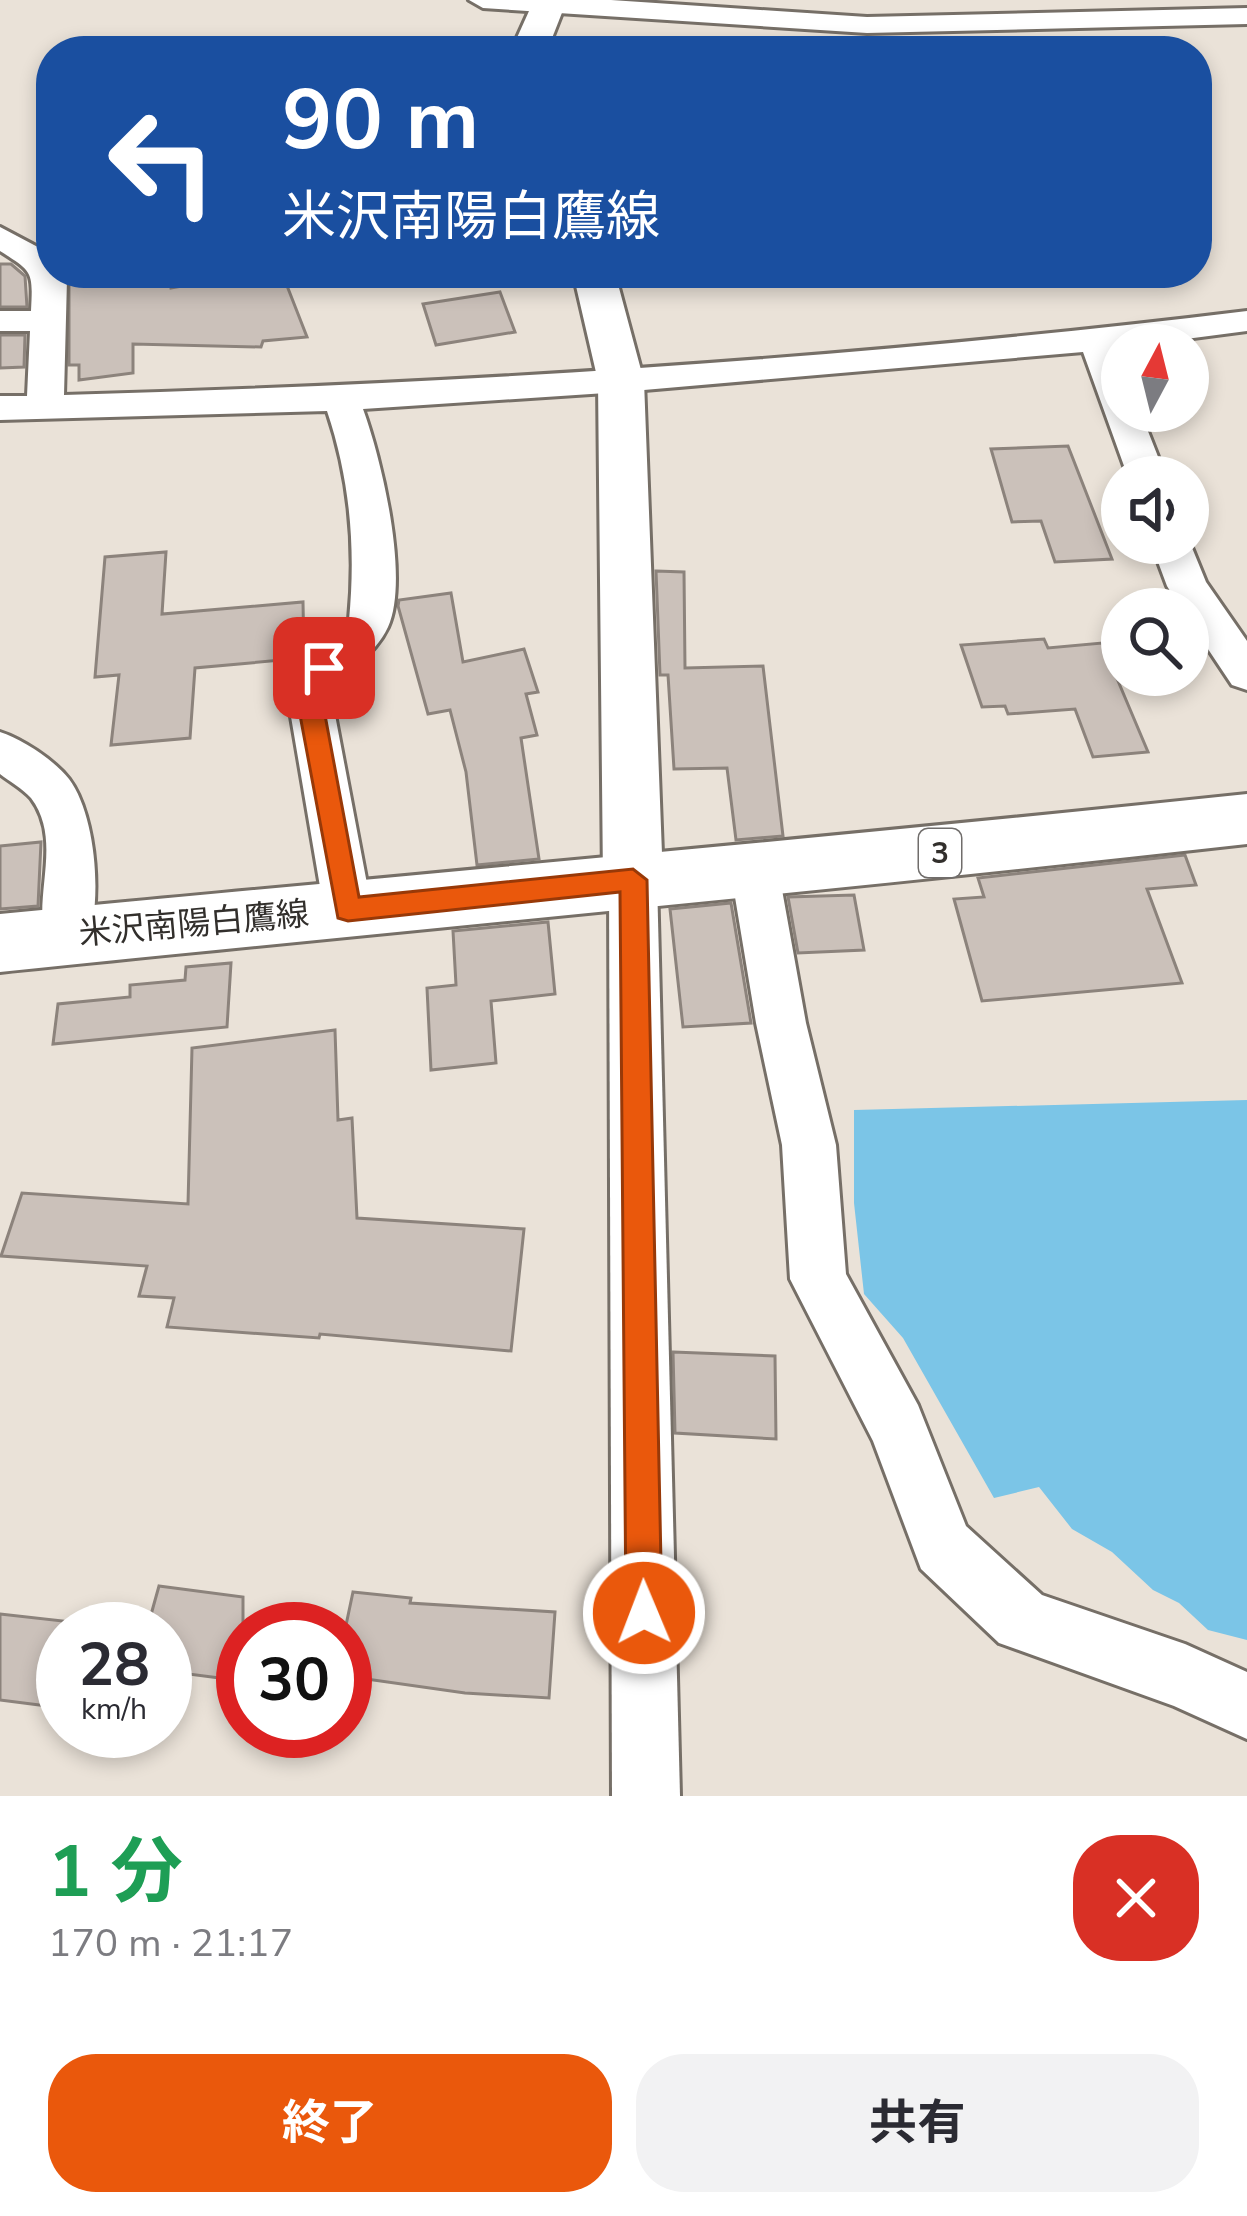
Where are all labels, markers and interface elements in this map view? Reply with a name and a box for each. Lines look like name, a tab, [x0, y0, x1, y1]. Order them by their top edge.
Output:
text: 90 m	[282, 63, 479, 178]
icon: left	[84, 84, 240, 240]
text: 米沢南陽白鷹線	[282, 180, 660, 254]
north arrow	[1101, 324, 1209, 432]
map controls	[1101, 324, 1209, 696]
button: sound	[1101, 456, 1209, 564]
button: search	[1101, 588, 1209, 696]
pin	[273, 617, 375, 719]
icon: arrive	[291, 635, 357, 701]
road number: 3	[919, 829, 961, 877]
street label: 米沢南陽白鷹線	[77, 892, 311, 956]
position arrow	[581, 1550, 707, 1676]
speed limit sign: 30	[216, 1602, 372, 1758]
text: 28	[78, 1624, 150, 1706]
text: km/h	[81, 1689, 147, 1730]
text: 1 分	[48, 1823, 183, 1921]
button: close	[1073, 1835, 1199, 1961]
text: 170 m · 21:17	[48, 1917, 293, 1970]
button: 終了	[48, 2054, 612, 2192]
button: 共有	[636, 2054, 1199, 2192]

